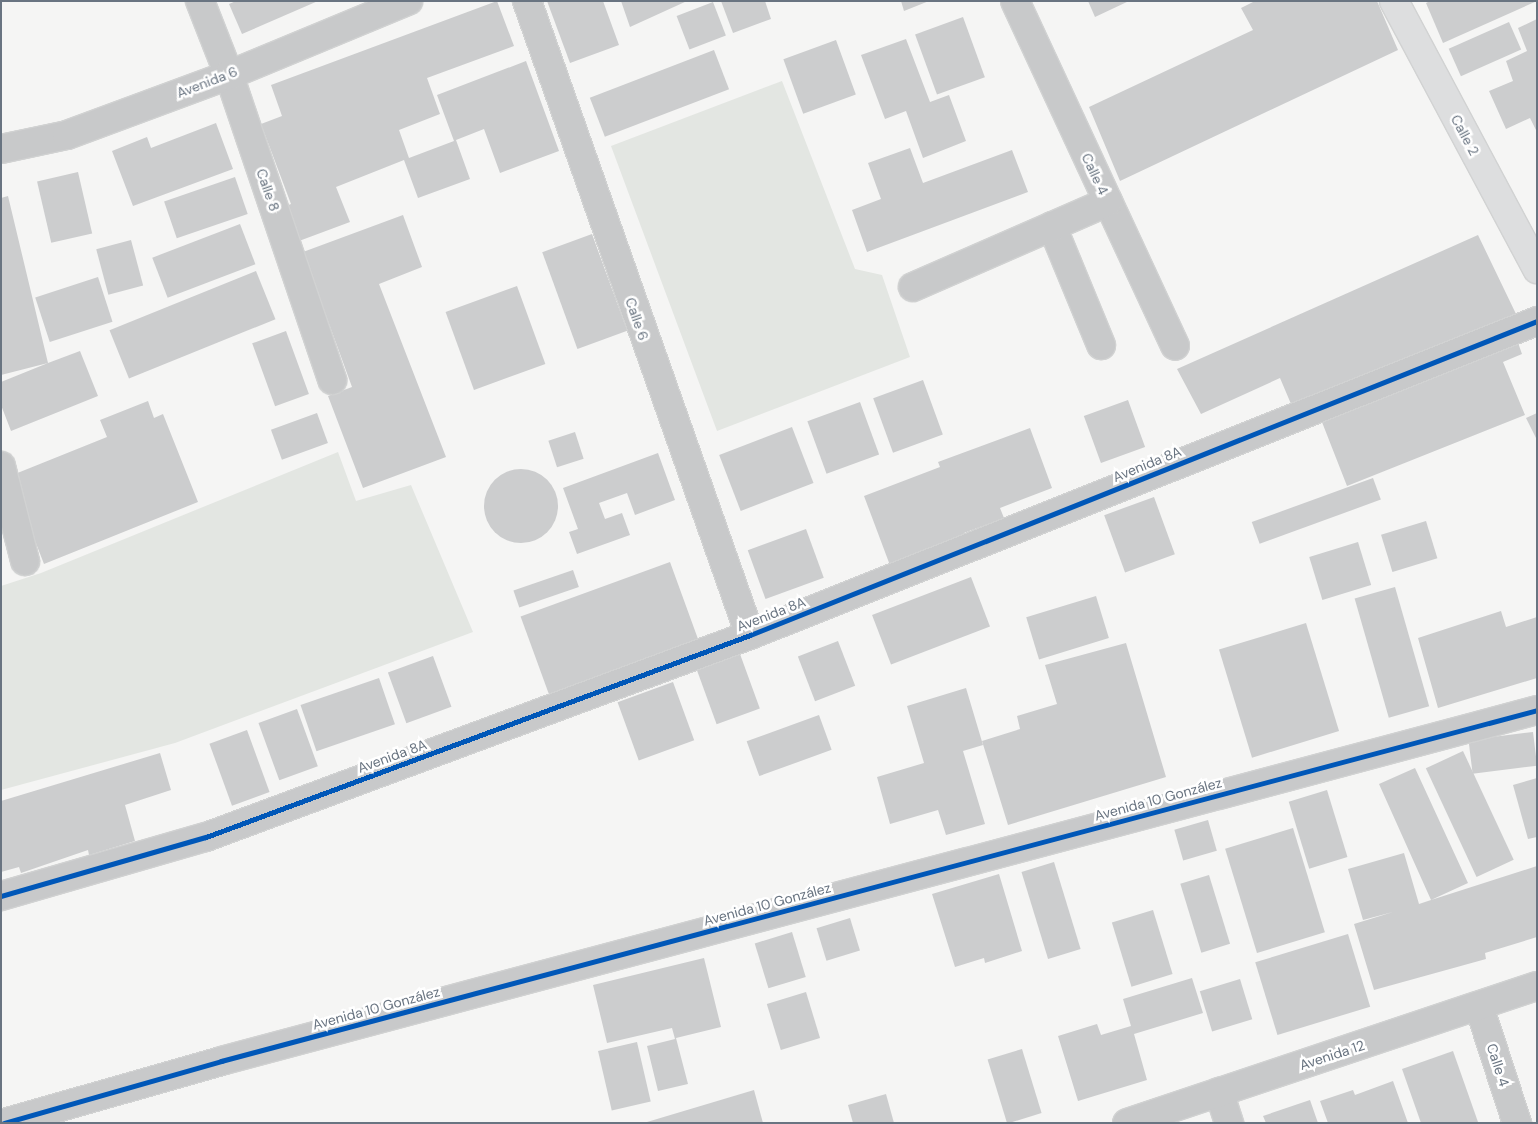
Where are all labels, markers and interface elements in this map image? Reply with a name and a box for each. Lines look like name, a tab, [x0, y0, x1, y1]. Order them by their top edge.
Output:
street label: Avenida 6	[174, 63, 240, 101]
street label: Calle 2	[1447, 112, 1483, 158]
street label: Calle 4	[1078, 150, 1112, 198]
street label: Calle 8	[253, 166, 283, 214]
street label: Calle 6	[622, 295, 652, 343]
street label: Avenida 8A	[1110, 443, 1184, 485]
street label: Avenida 8A	[734, 593, 808, 635]
street label: Avenida 8A	[355, 736, 429, 776]
street label: Avenida 10 González	[1092, 774, 1224, 824]
street label: Avenida 10 González	[701, 879, 833, 929]
street label: Avenida 10 González	[310, 983, 442, 1033]
street label: Avenida 12	[1297, 1037, 1367, 1073]
street label: Calle 4	[1483, 1041, 1513, 1089]

